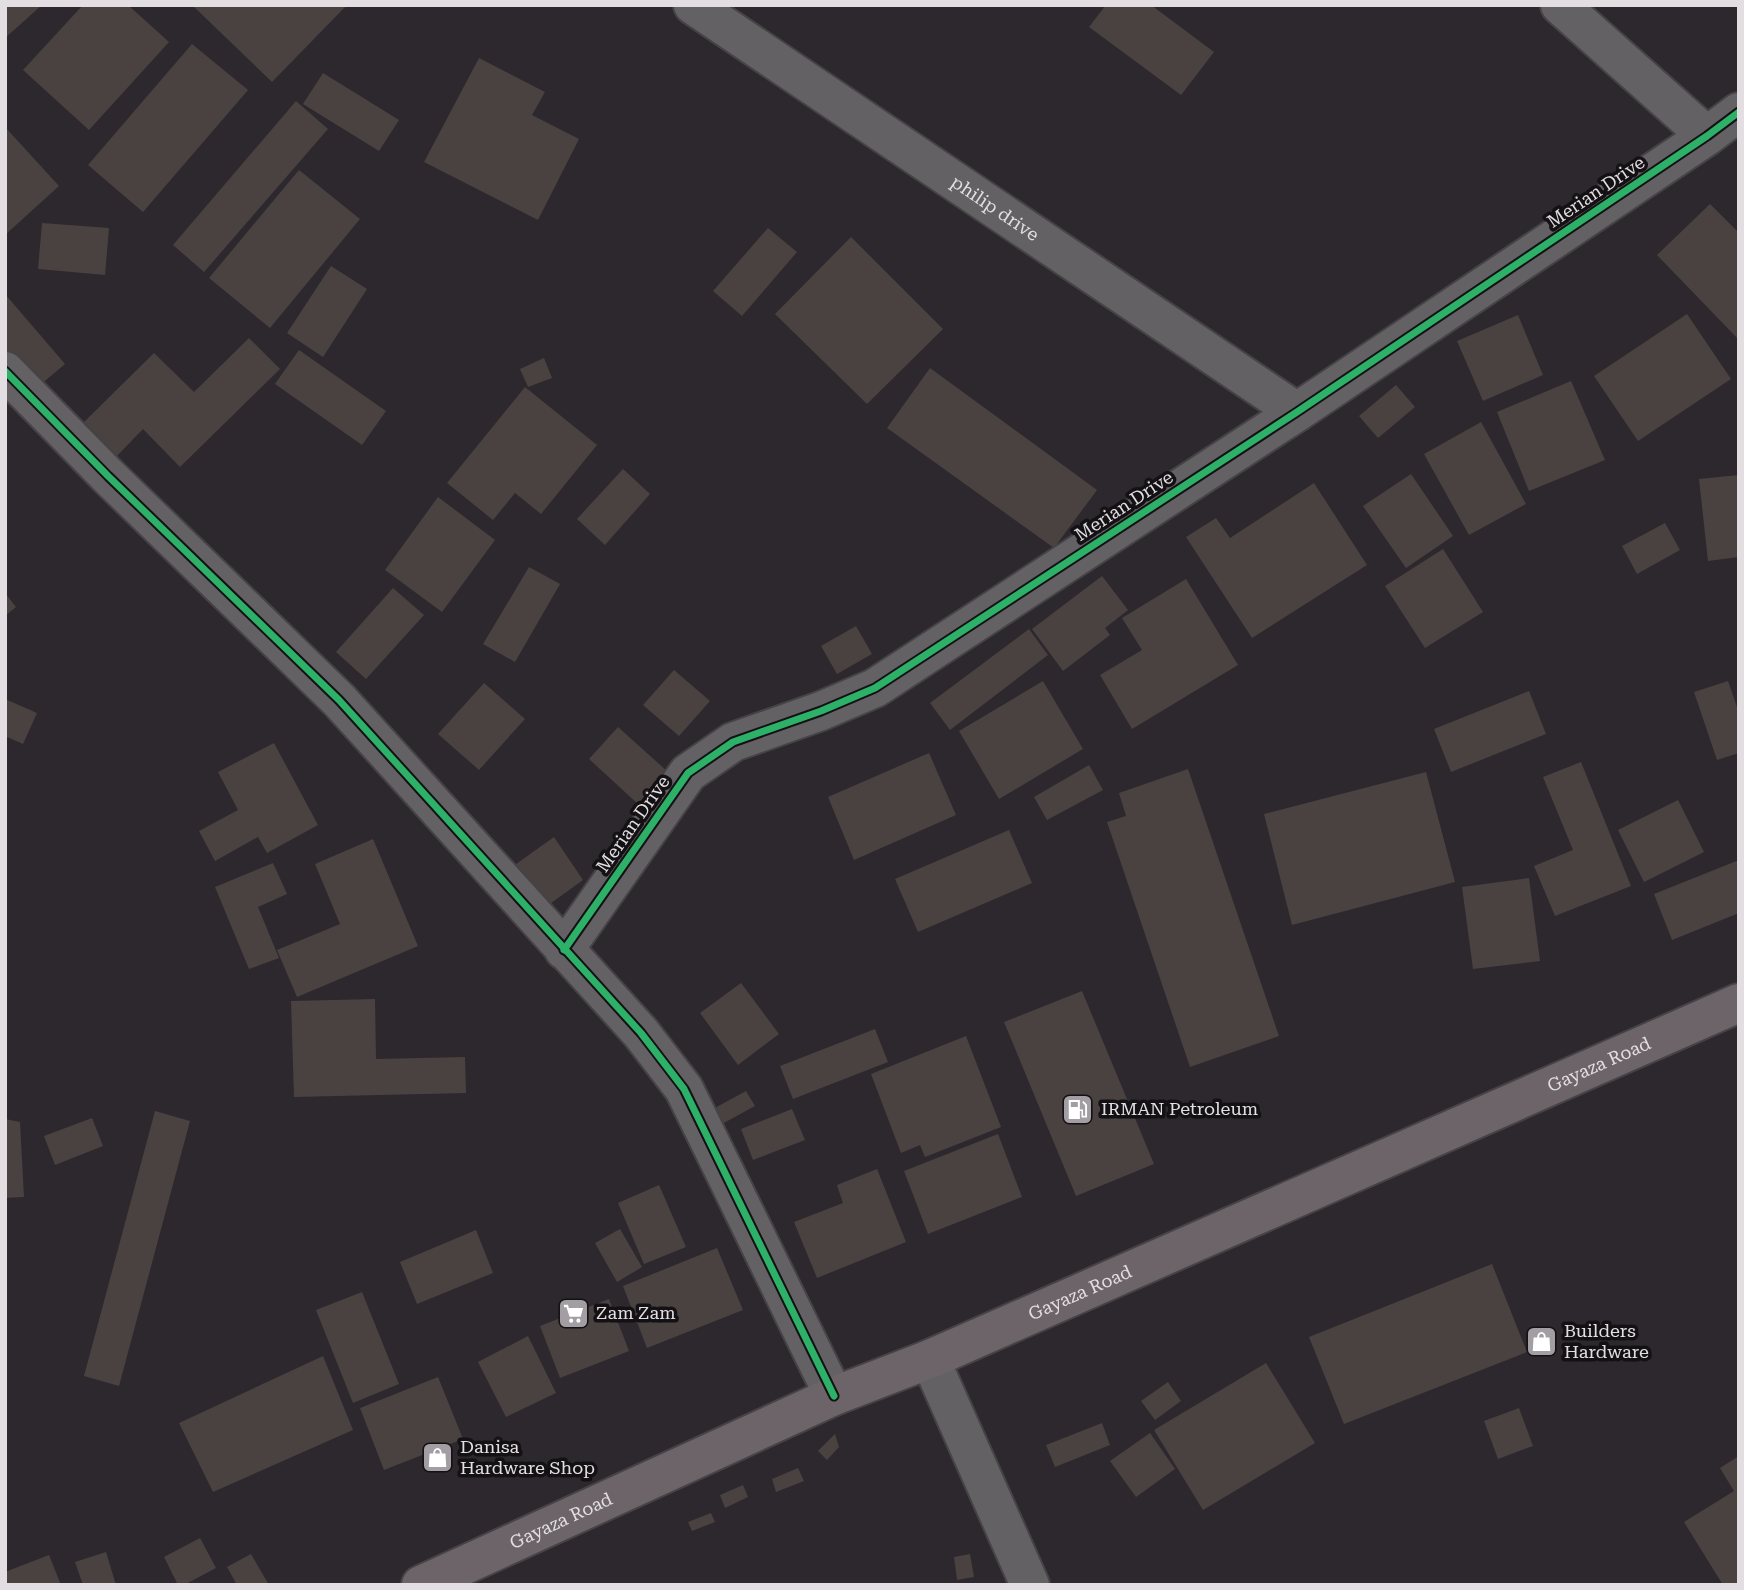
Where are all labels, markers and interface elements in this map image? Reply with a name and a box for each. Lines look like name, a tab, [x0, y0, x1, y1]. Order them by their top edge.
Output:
street label: Merian Drive	[1543, 151, 1648, 232]
street label: philip drive	[947, 171, 1043, 245]
street label: Merian Drive	[1071, 466, 1177, 545]
street label: Merian Drive	[592, 771, 674, 876]
street label: Gayaza Road	[1544, 1032, 1654, 1096]
fuel station icon: IRMAN Petroleum	[1061, 1092, 1095, 1126]
place label: IRMAN Petroleum	[1101, 1098, 1258, 1119]
street label: Gayaza Road	[1025, 1260, 1135, 1324]
supermarket icon: Zam Zam	[556, 1296, 590, 1330]
place label: Zam Zam	[596, 1302, 676, 1323]
place label: Builders Hardware	[1564, 1320, 1649, 1362]
shop icon: Builders Hardware	[1524, 1324, 1558, 1358]
place label: Danisa Hardware Shop	[460, 1436, 595, 1478]
shop icon: Danisa Hardware Shop	[420, 1440, 454, 1474]
street label: Gayaza Road	[506, 1488, 616, 1553]

